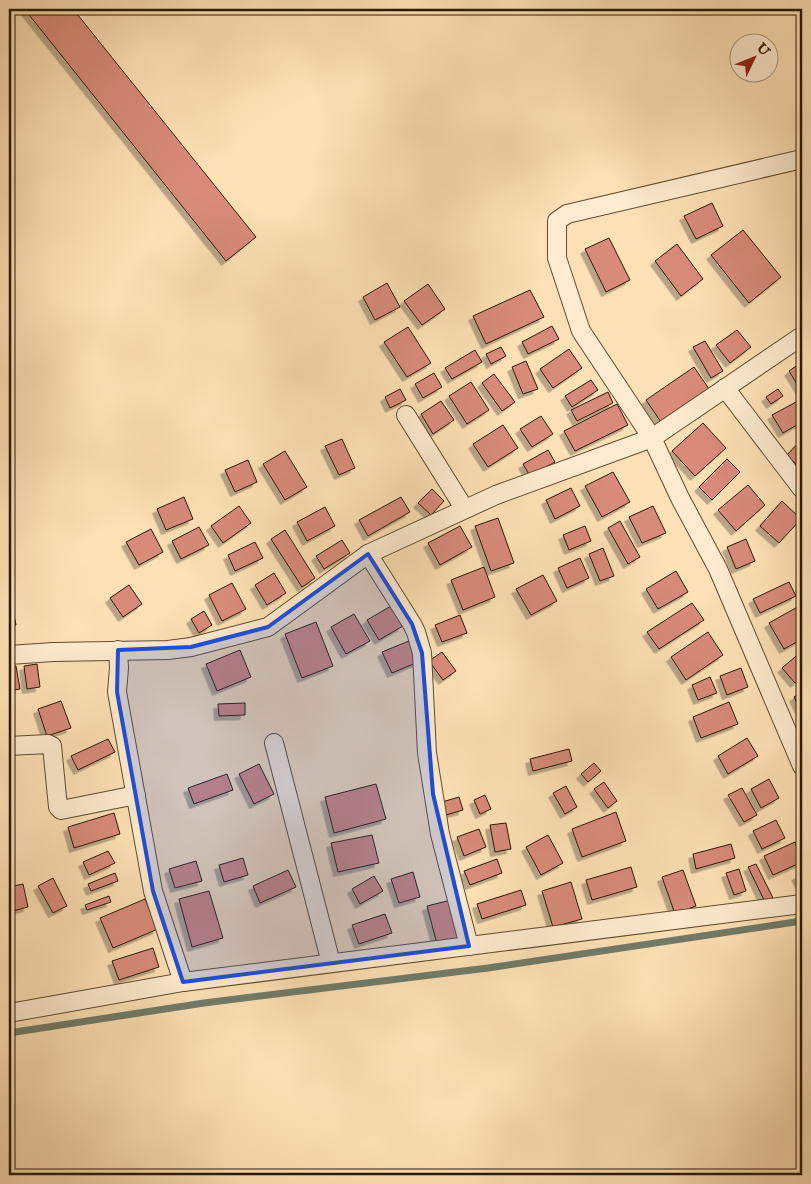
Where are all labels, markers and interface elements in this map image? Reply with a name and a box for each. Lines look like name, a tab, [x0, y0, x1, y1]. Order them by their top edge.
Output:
north arrow	[728, 32, 778, 82]
text: U	[751, 39, 774, 61]

